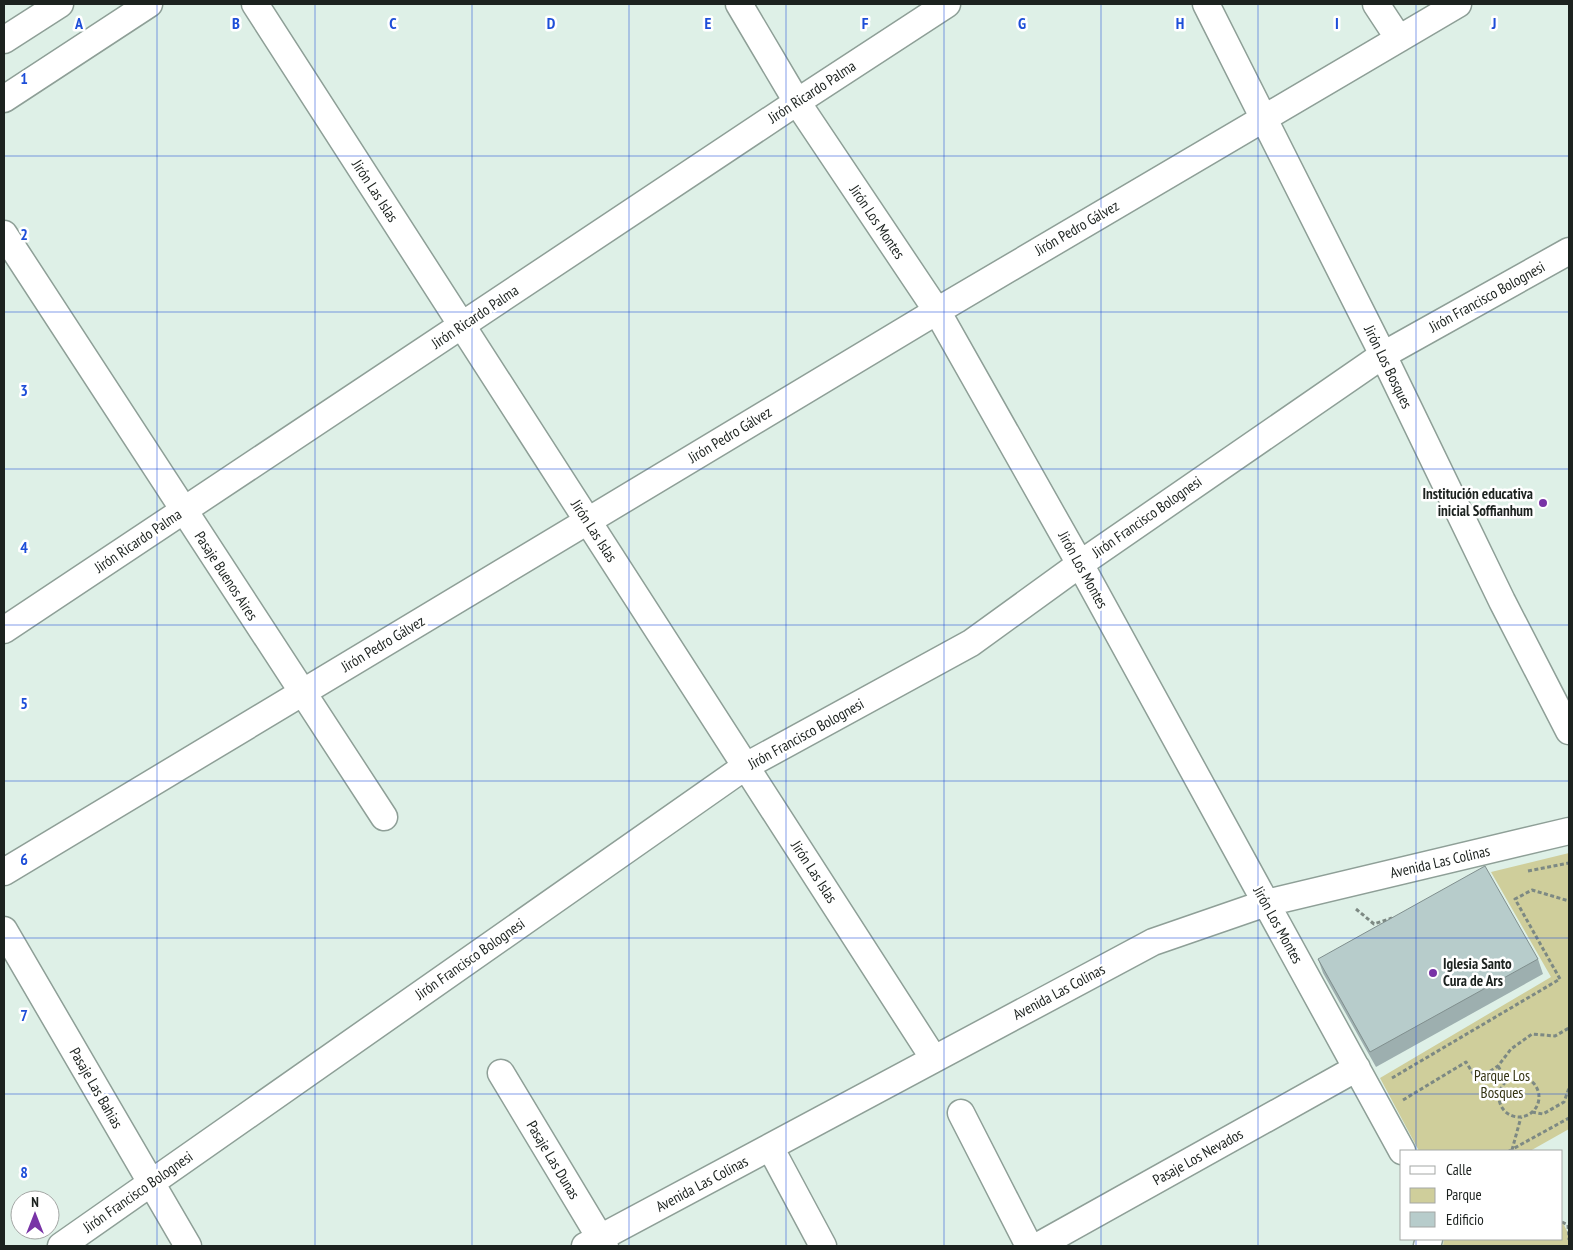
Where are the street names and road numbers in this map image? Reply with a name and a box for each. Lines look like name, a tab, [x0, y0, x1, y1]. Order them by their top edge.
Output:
street label: Jirón Ricardo Palma	[763, 56, 859, 128]
street label: Jirón Las Islas	[348, 155, 403, 226]
street label: Jirón Los Montes	[845, 180, 909, 262]
street label: Jirón Pedro Gálvez	[1030, 196, 1122, 260]
street label: Jirón Francisco Bolognesi	[1425, 257, 1548, 337]
street label: Jirón Ricardo Palma	[427, 280, 522, 353]
street label: Jirón Los Bosques	[1360, 321, 1417, 412]
street label: Jirón Pedro Gálvez	[684, 402, 775, 467]
street label: Jirón Francisco Bolognesi	[1087, 472, 1205, 562]
street label: Jirón Las Islas	[567, 495, 622, 566]
street label: Jirón Ricardo Palma	[90, 504, 185, 577]
street label: Jirón Los Montes	[1054, 527, 1112, 612]
street label: Pasaje Buenos Aires	[191, 528, 262, 624]
street label: Jirón Pedro Gálvez	[337, 611, 428, 676]
street label: Jirón Francisco Bolognesi	[744, 694, 867, 774]
street label: Jirón Las Islas	[787, 836, 842, 907]
street label: Avenida Las Colinas	[1388, 841, 1492, 882]
street label: Jirón Los Montes	[1249, 882, 1307, 967]
street label: Jirón Francisco Bolognesi	[410, 914, 528, 1004]
street label: Avenida Las Colinas	[1009, 959, 1108, 1024]
street label: Pasaje Las Bahias	[66, 1044, 127, 1132]
street label: Pasaje Las Dunas	[523, 1117, 584, 1202]
street label: Pasaje Los Nevados	[1149, 1124, 1246, 1189]
street label: Jirón Francisco Bolognesi	[78, 1147, 196, 1237]
street label: Avenida Las Colinas	[652, 1151, 751, 1216]

